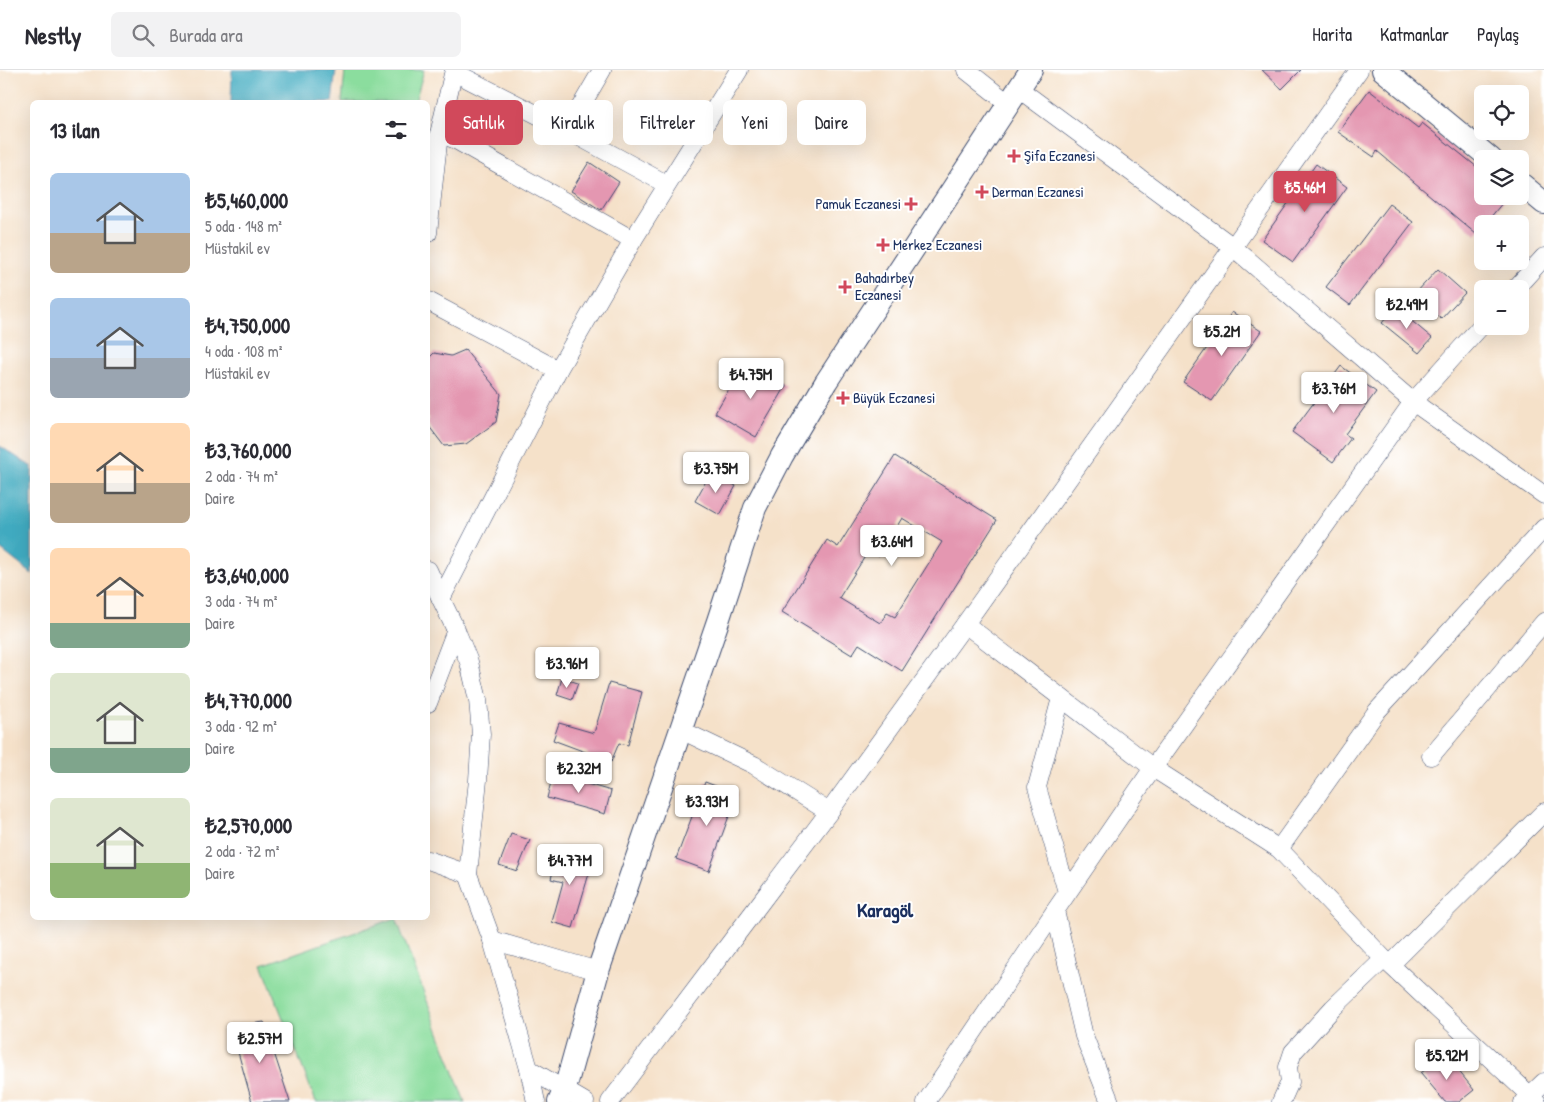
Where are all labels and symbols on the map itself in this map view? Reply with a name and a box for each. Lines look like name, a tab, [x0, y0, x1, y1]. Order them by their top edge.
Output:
place label: Şifa Eczanesi	[1024, 145, 1096, 166]
marker: Şifa Eczanesi	[1008, 150, 1020, 162]
pin: ₺5.46M	[1264, 170, 1346, 213]
place label: Derman Eczanesi	[992, 181, 1084, 202]
marker: Derman Eczanesi	[976, 186, 988, 198]
place label: Pamuk Eczanesi	[815, 193, 901, 214]
marker: Pamuk Eczanesi	[905, 198, 917, 210]
place label: Merkez Eczanesi	[893, 234, 982, 255]
marker: Merkez Eczanesi	[877, 239, 889, 251]
place label: Bahadırbey Eczanesi	[855, 267, 914, 305]
marker: Bahadırbey Eczanesi	[839, 281, 851, 293]
pin: ₺2.49M	[1366, 288, 1448, 330]
pin: ₺5.2M	[1187, 314, 1257, 357]
pin: ₺4.75M	[710, 358, 792, 400]
pin: ₺3.76M	[1293, 372, 1375, 414]
place label: Büyük Eczanesi	[853, 387, 935, 408]
marker: Büyük Eczanesi	[837, 392, 849, 404]
pin: ₺3.75M	[675, 452, 757, 494]
pin: ₺3.64M	[851, 524, 933, 567]
pin: ₺3.96M	[526, 646, 608, 689]
pin: ₺2.32M	[538, 752, 620, 794]
pin: ₺3.93M	[666, 784, 748, 827]
pin: ₺4.77M	[529, 844, 611, 886]
district label: Karagöl	[857, 896, 914, 924]
pin: ₺2.57M	[219, 1022, 301, 1064]
pin: ₺5.92M	[1406, 1038, 1488, 1081]

